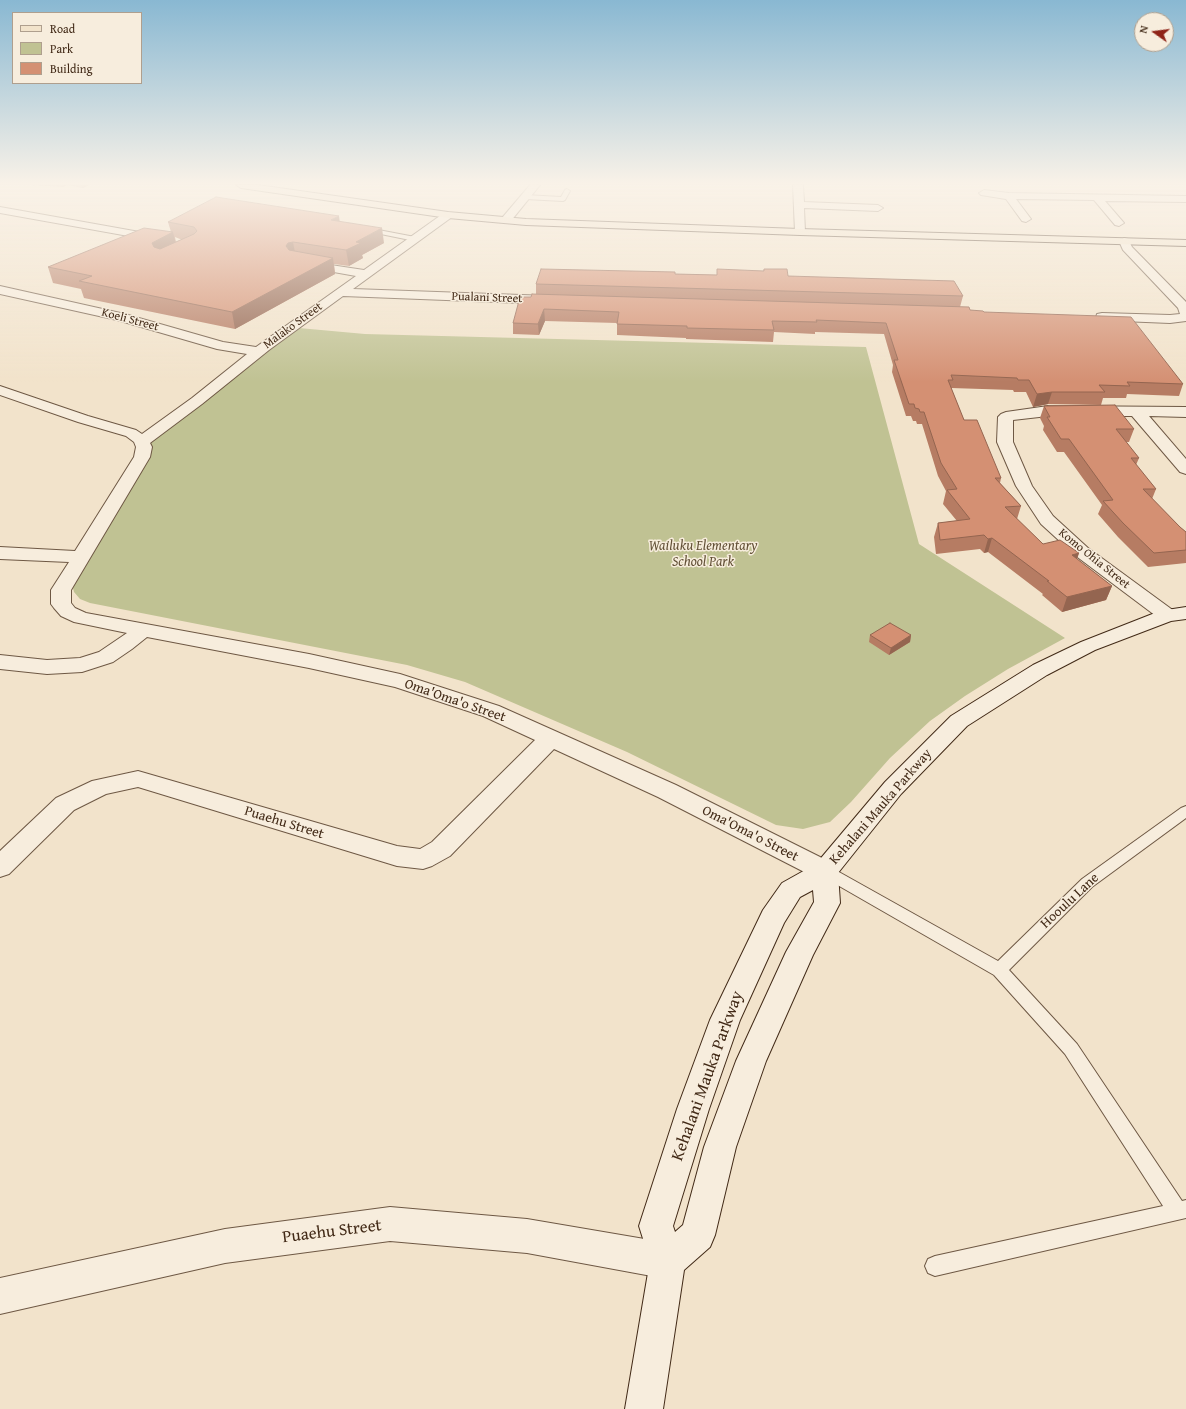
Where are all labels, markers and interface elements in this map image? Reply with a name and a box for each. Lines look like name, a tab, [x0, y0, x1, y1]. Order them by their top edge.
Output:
legend	[12, 12, 142, 84]
north arrow	[1134, 12, 1174, 52]
text: Road	[50, 20, 75, 37]
text: N	[1135, 24, 1152, 35]
text: Park	[50, 40, 73, 57]
text: Building	[50, 60, 93, 77]
street label: Pualani Street	[451, 290, 523, 306]
street label: Malako Street	[261, 300, 325, 352]
street label: Koeli Street	[100, 305, 160, 335]
street label: Komo Ohia Street	[1055, 526, 1133, 592]
park label: Wailuku Elementary School Park	[649, 538, 757, 570]
street label: Oma'Oma'o Street	[402, 676, 508, 726]
street label: Kehalani Mauka Parkway	[826, 746, 936, 868]
street label: Oma'Oma'o Street	[699, 802, 801, 866]
street label: Puaehu Street	[242, 803, 326, 843]
street label: Hooulu Lane	[1037, 870, 1103, 932]
street label: Kehalani Mauka Parkway	[668, 988, 748, 1164]
street label: Puaehu Street	[281, 1216, 383, 1248]

